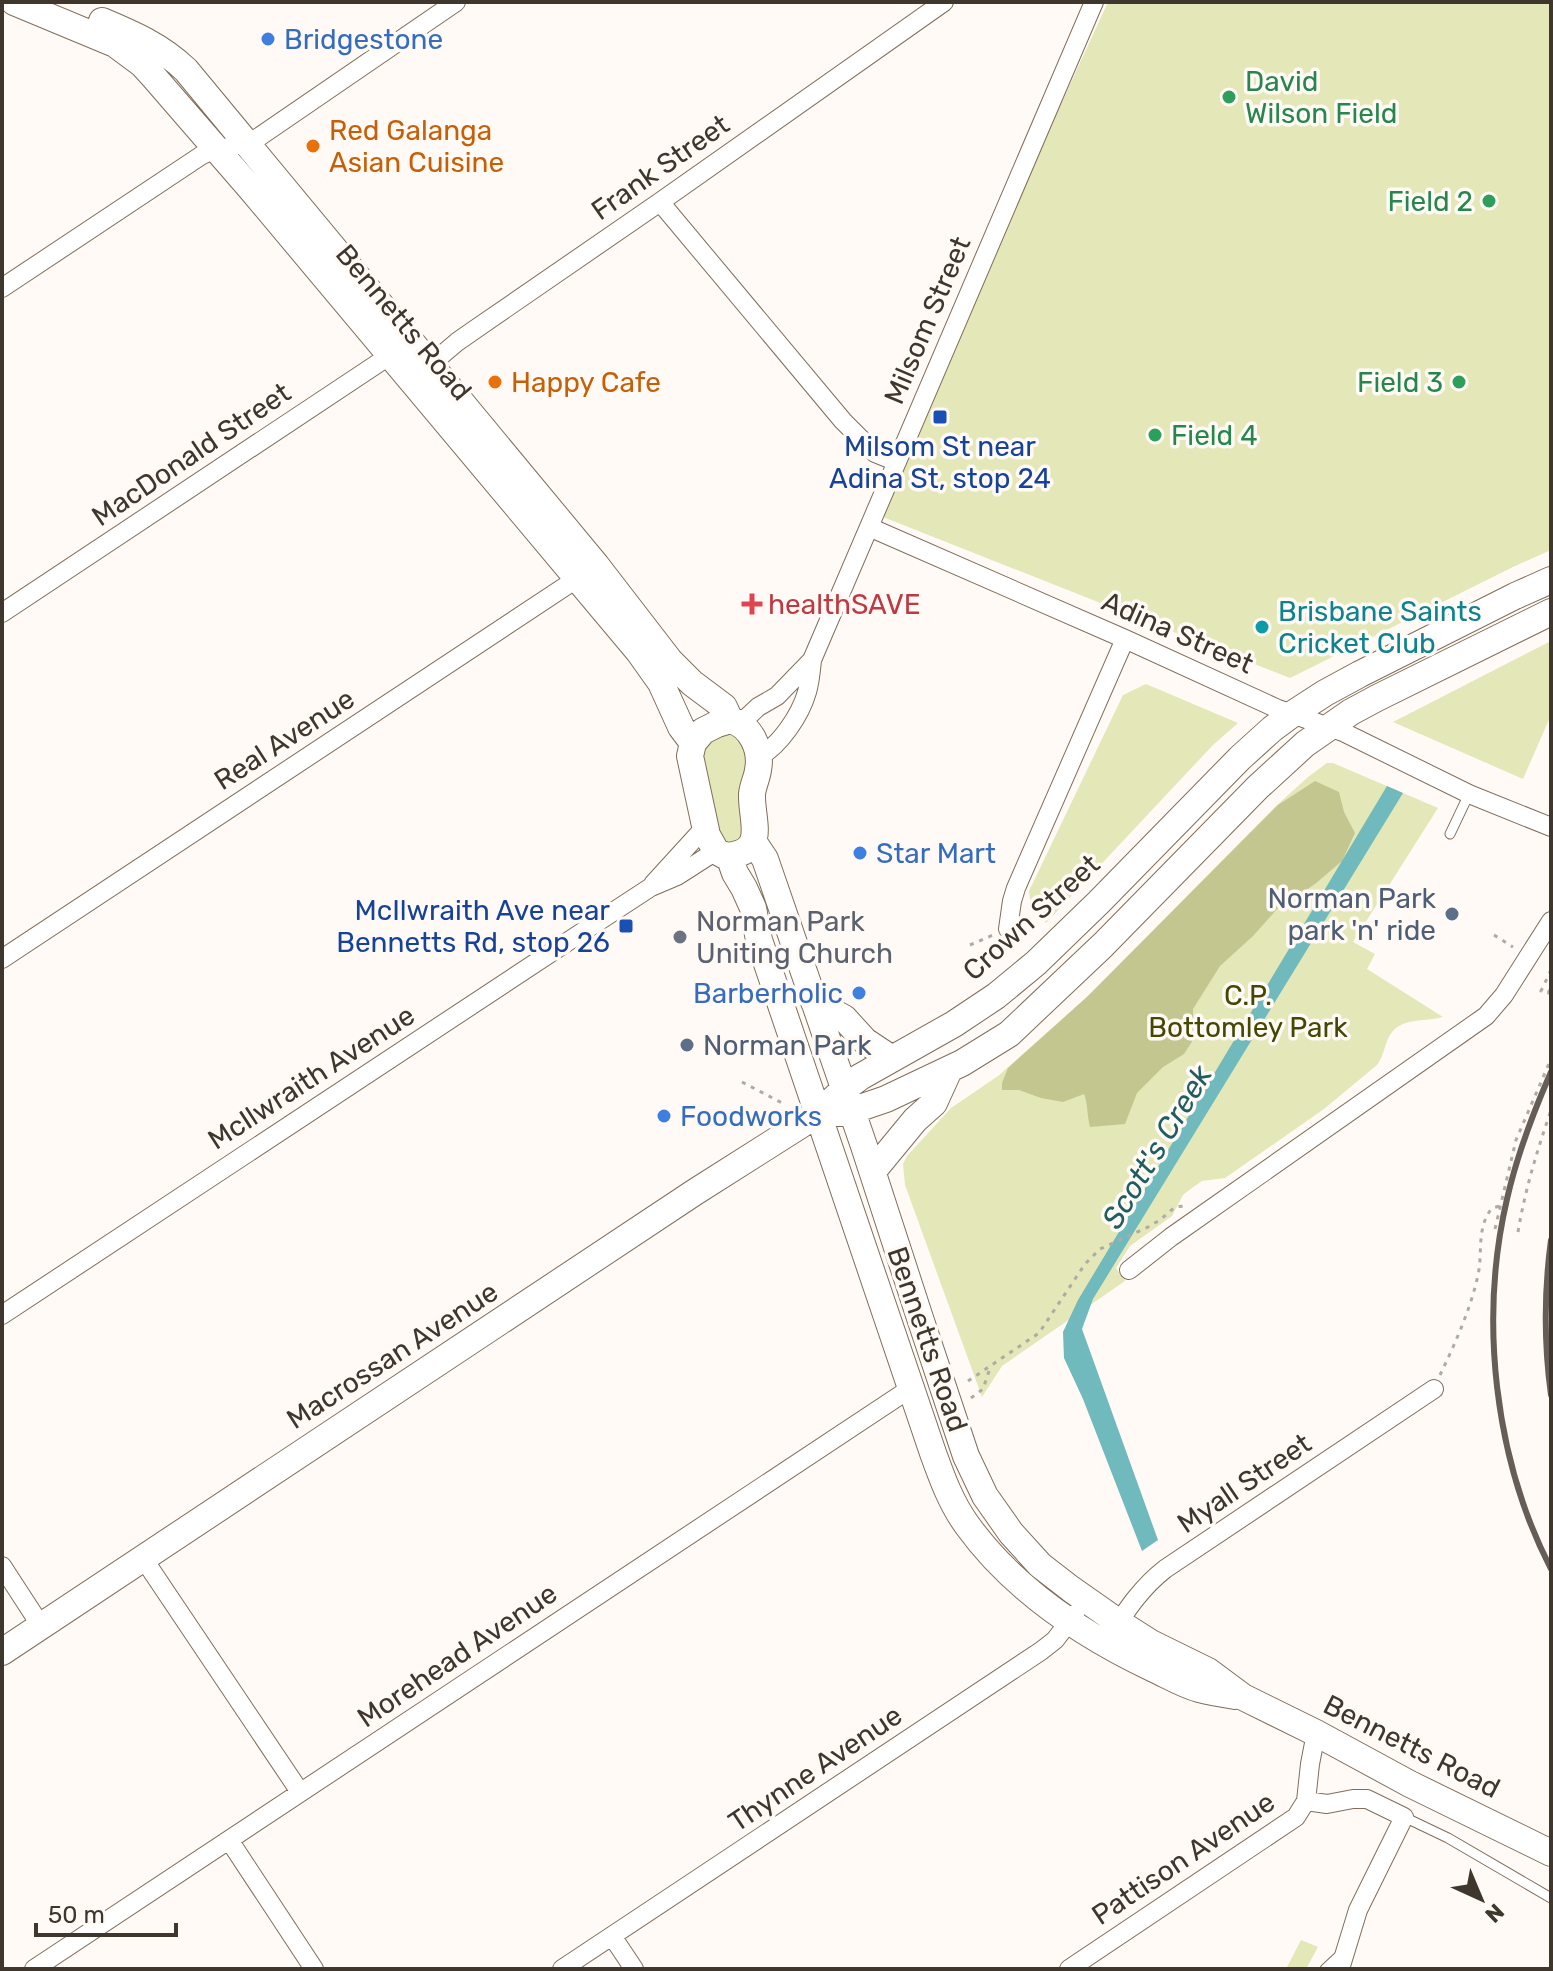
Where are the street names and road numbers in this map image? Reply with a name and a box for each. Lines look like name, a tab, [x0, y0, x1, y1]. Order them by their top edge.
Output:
street label: Frank Street	[585, 108, 736, 227]
street label: Milsom Street	[877, 231, 978, 409]
street label: Bennetts Road	[329, 238, 478, 407]
street label: MacDonald Street	[86, 376, 297, 533]
street label: Adina Street	[1097, 584, 1259, 681]
street label: Real Avenue	[208, 682, 360, 797]
street label: Crown Street	[956, 848, 1106, 987]
street label: McIlwraith Avenue	[202, 998, 421, 1156]
street label: Bennetts Road	[880, 1242, 975, 1436]
street label: Macrossan Avenue	[281, 1275, 504, 1436]
street label: Myall Street	[1171, 1427, 1317, 1540]
street label: Morehead Avenue	[351, 1576, 563, 1734]
street label: Bennetts Road	[1318, 1688, 1505, 1805]
street label: Thynne Avenue	[723, 1698, 908, 1838]
street label: Pattison Avenue	[1086, 1785, 1281, 1932]

